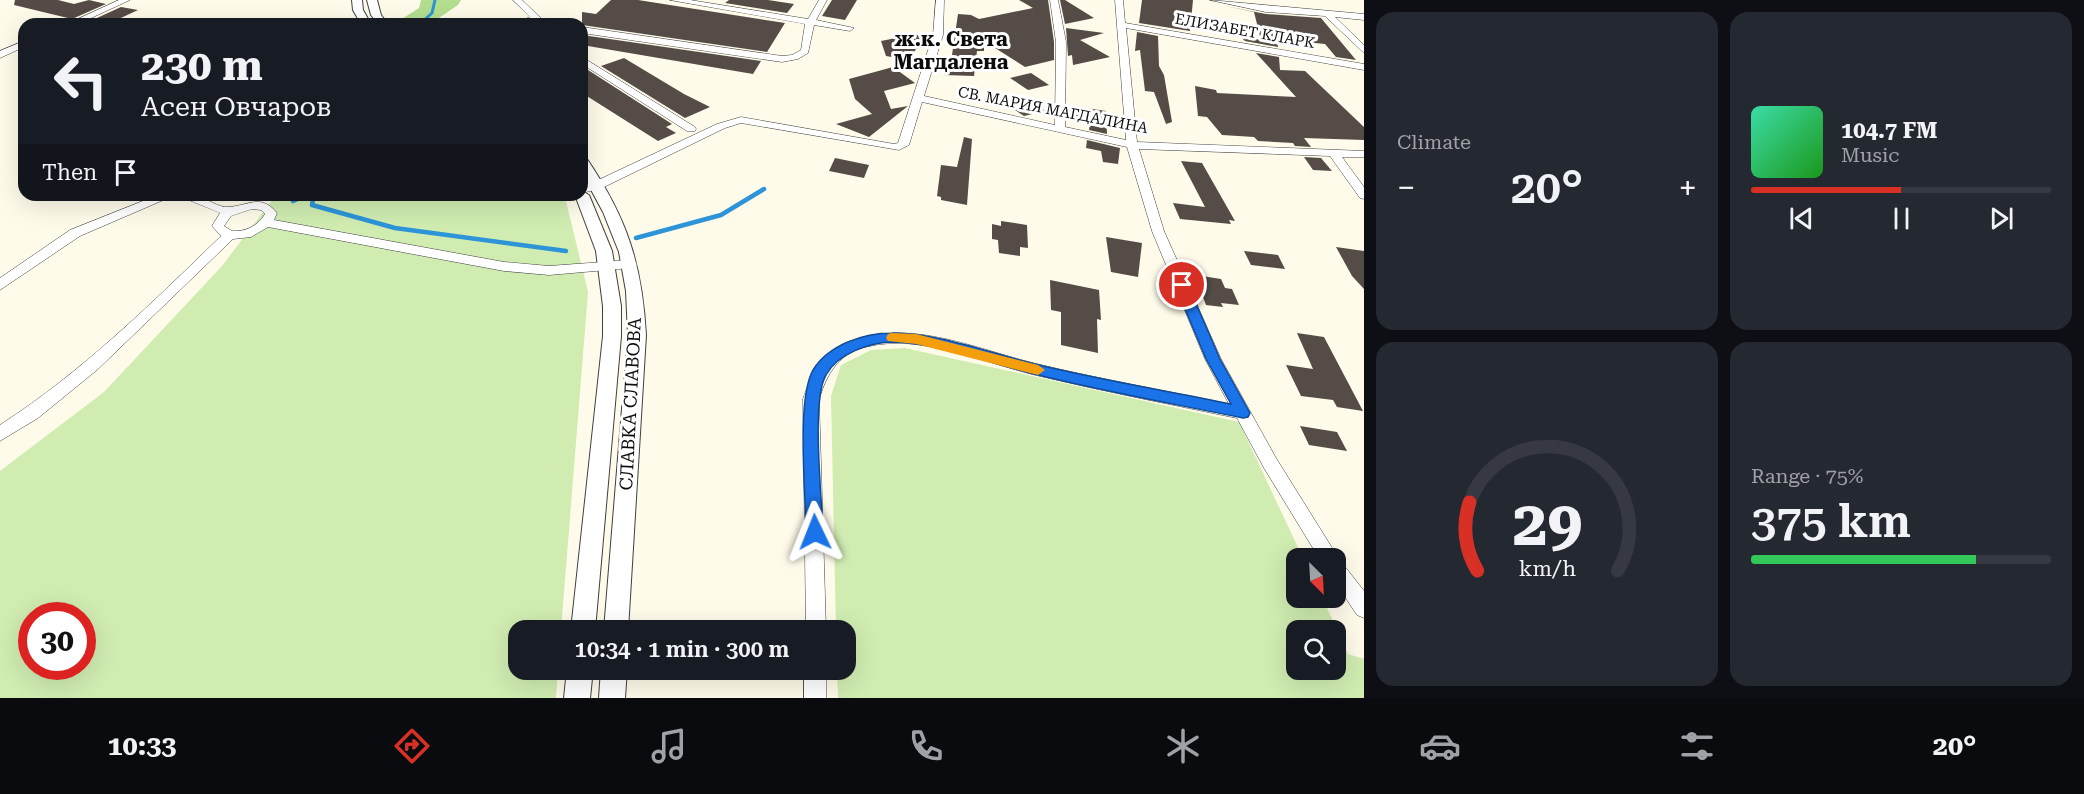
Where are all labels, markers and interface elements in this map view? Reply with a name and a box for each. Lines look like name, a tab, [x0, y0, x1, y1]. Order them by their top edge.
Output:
street label: ЕЛИЗАБЕТ КЛАРК	[1174, 10, 1316, 52]
district label: ж.к. Света Магдалена	[893, 27, 1009, 74]
text: 230 m	[141, 41, 263, 90]
icon: left	[42, 42, 120, 120]
street label: СВ. МАРИЯ МАГДАЛИНА	[957, 83, 1150, 137]
text: Асен Овчаров	[141, 91, 332, 123]
text: 104.7 FM	[1841, 118, 1938, 143]
text: Climate	[1397, 130, 1471, 154]
text: Music	[1841, 143, 1900, 167]
icon: arrive	[109, 156, 142, 189]
text: Then	[42, 160, 97, 185]
text: 20°	[1511, 161, 1583, 214]
text: −	[1397, 168, 1415, 207]
text: +	[1679, 168, 1697, 207]
icon: previous	[1785, 202, 1818, 235]
icon: pause	[1885, 202, 1918, 235]
icon: next	[1985, 202, 2018, 235]
pin	[1156, 259, 1207, 310]
icon: arrive	[1165, 268, 1198, 301]
street label: СЛАВКА СЛАВОВА	[615, 317, 645, 491]
text: Range · 75%	[1751, 464, 1863, 488]
text: 29	[1512, 487, 1582, 560]
text: 375 km	[1751, 495, 1911, 548]
position arrow	[783, 500, 847, 564]
north arrow	[1286, 548, 1346, 608]
map controls	[1286, 548, 1346, 680]
text: km/h	[1518, 556, 1576, 581]
speed limit sign: 30	[18, 602, 96, 680]
button: search	[1286, 620, 1346, 680]
text: 10:34 · 1 min · 300 m	[575, 637, 789, 662]
icon: directions	[391, 725, 433, 767]
icon: music	[648, 725, 690, 767]
icon: phone	[905, 725, 947, 767]
icon: climate	[1162, 725, 1204, 767]
icon: car	[1419, 725, 1461, 767]
icon: filters	[1676, 725, 1718, 767]
text: 10:33	[107, 730, 176, 762]
text: 20°	[1933, 730, 1977, 762]

